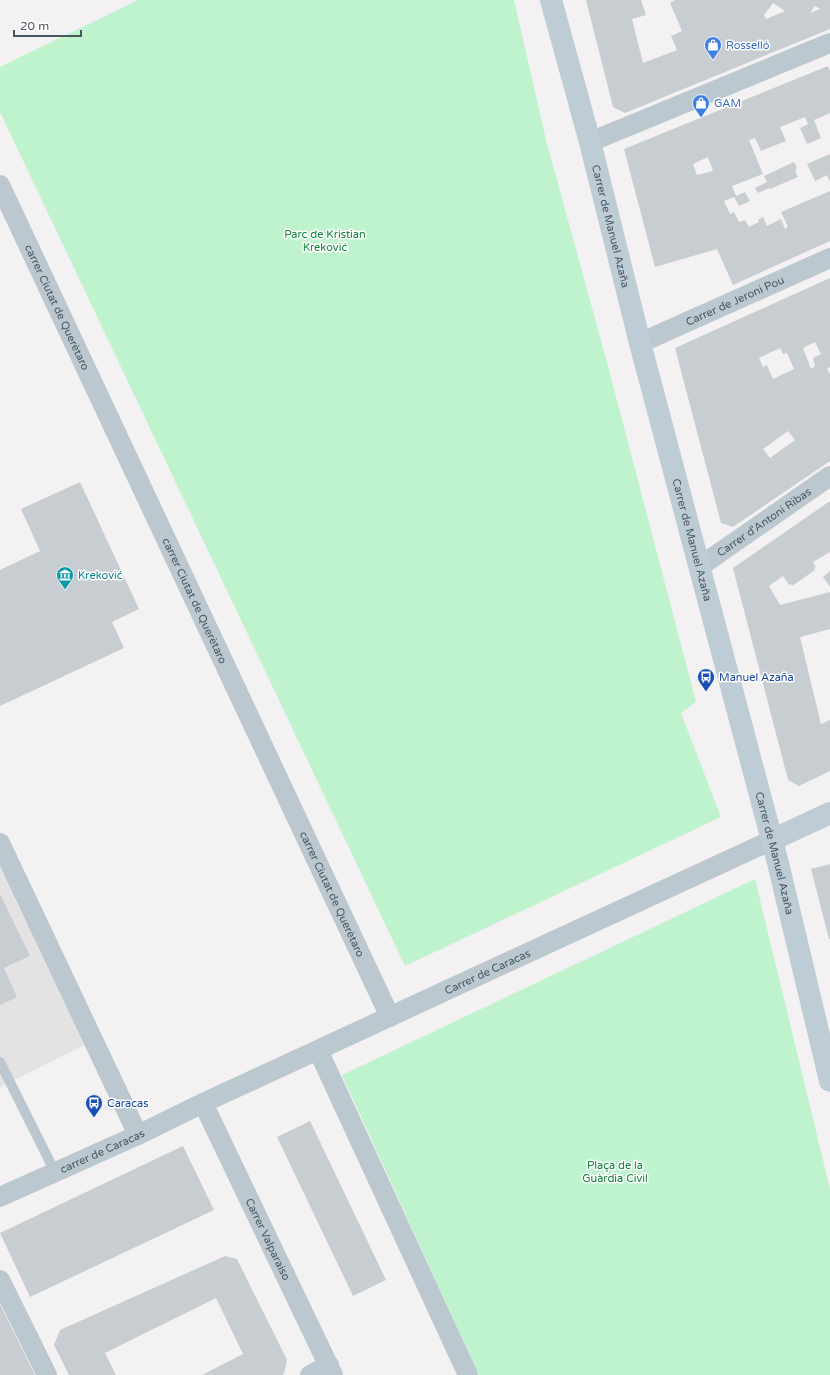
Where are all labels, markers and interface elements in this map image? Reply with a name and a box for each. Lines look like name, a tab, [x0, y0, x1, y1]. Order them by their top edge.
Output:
scale bar	[14, 12, 81, 38]
text: 20 m	[20, 19, 49, 33]
shop icon: Rosselló	[703, 35, 723, 60]
place label: Rosselló	[726, 39, 770, 52]
shop icon: GAM	[691, 93, 711, 118]
place label: GAM	[714, 97, 741, 110]
street label: Carrer de Manuel Azaña	[589, 163, 632, 289]
park label: Parc de Kristian Kreković	[284, 228, 366, 254]
street label: carrer Ciutat de Querètaro	[22, 242, 92, 373]
street label: Carrer de Jeroni Pou	[684, 273, 786, 329]
street label: Carrer de Manuel Azaña	[669, 477, 714, 603]
street label: Carrer d'Antoni Ribas	[715, 485, 814, 560]
street label: carrer Ciutat de Querètaro	[159, 536, 230, 666]
museum icon: Kreković	[55, 565, 75, 590]
place label: Kreković	[78, 569, 123, 582]
bus stop icon: Manuel Azaña	[696, 667, 716, 692]
place label: Manuel Azaña	[719, 671, 794, 684]
street label: Carrer de Manuel Azaña	[752, 790, 796, 916]
street label: carrer Ciutat de Querètaro	[297, 829, 367, 959]
street label: Carrer de Caracas	[443, 947, 533, 997]
bus stop icon: Caracas	[84, 1093, 104, 1118]
place label: Caracas	[107, 1097, 149, 1110]
street label: carrer de Caracas	[58, 1127, 147, 1176]
park label: Plaça de la Guàrdia Civil	[582, 1159, 648, 1185]
street label: Carrer Valparaiso	[242, 1196, 293, 1283]

